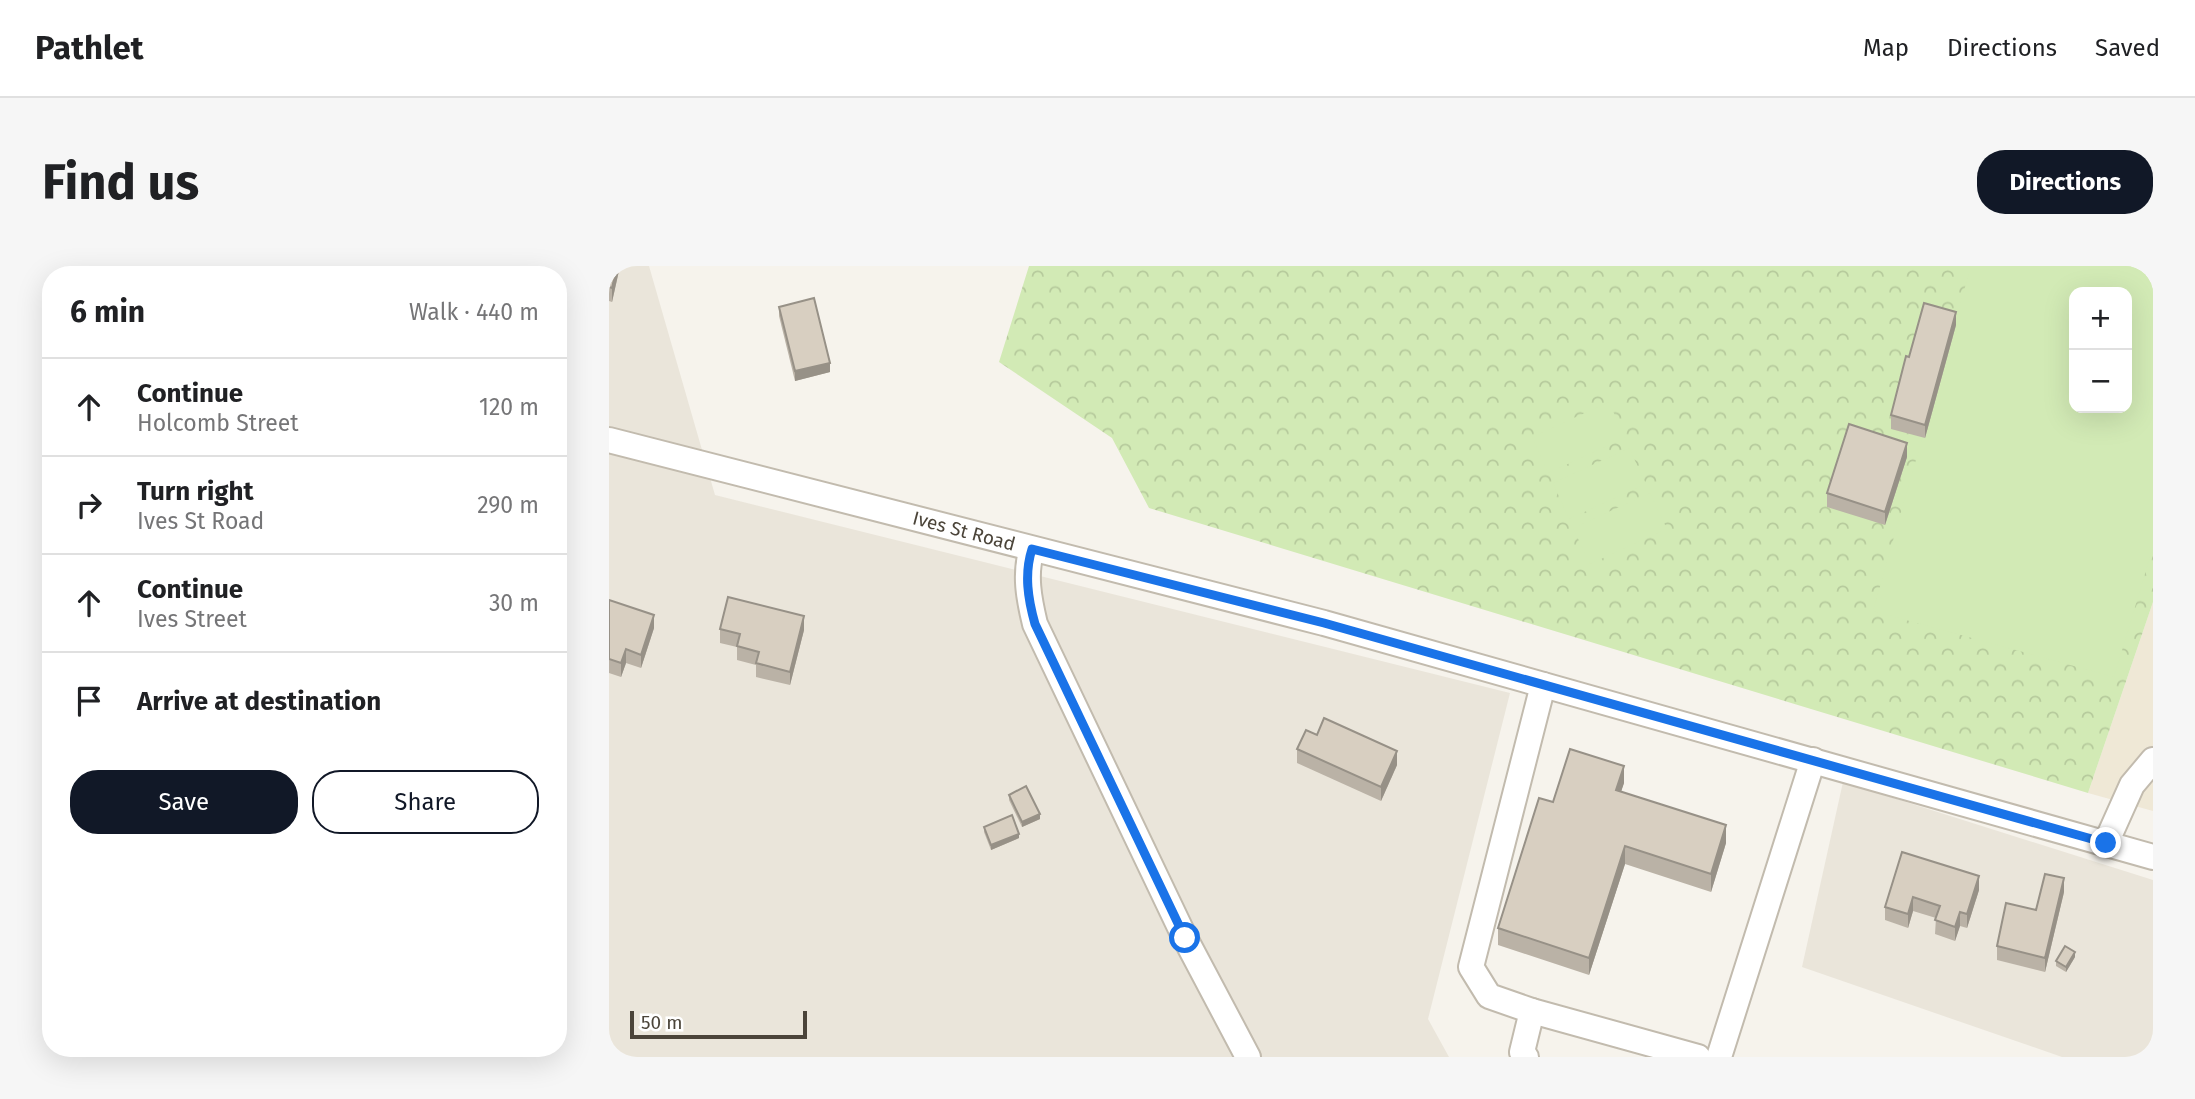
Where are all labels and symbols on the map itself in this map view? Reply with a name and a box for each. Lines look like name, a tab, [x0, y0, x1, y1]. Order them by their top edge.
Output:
street label: Ives St Road	[910, 506, 1018, 556]
route end	[2090, 827, 2121, 858]
route start	[1169, 922, 1200, 953]
scale bar	[630, 1008, 807, 1040]

